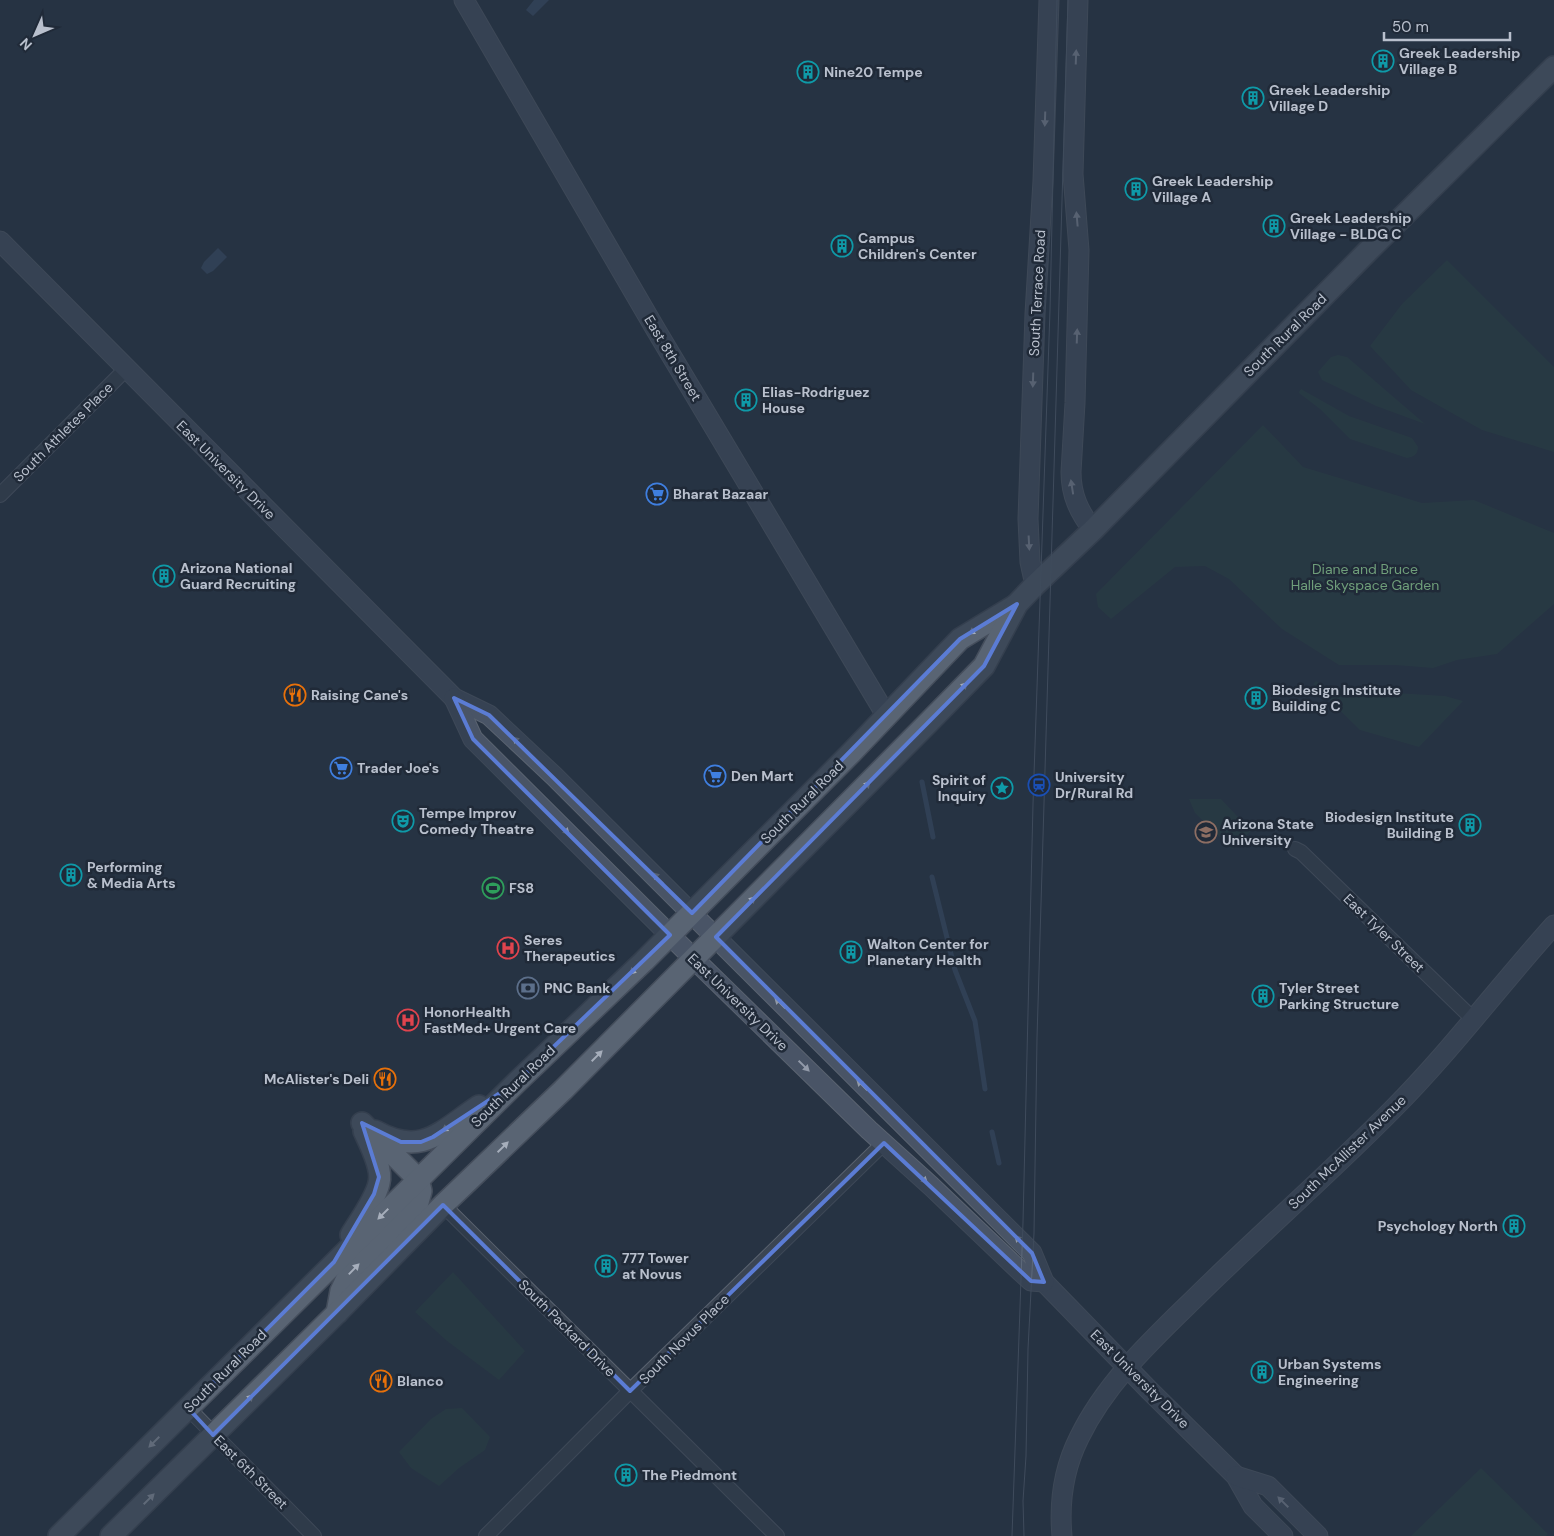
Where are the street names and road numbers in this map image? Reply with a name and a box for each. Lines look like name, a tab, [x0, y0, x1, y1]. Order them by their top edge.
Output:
street label: South Terrace Road	[1025, 229, 1049, 357]
street label: South Rural Road	[1240, 290, 1330, 380]
street label: East 8th Street	[640, 312, 706, 404]
street label: South Athletes Place	[9, 378, 117, 486]
street label: East University Drive	[173, 417, 279, 523]
street label: South Rural Road	[757, 757, 847, 847]
street label: East Tyler Street	[1340, 890, 1428, 976]
street label: East University Drive	[684, 949, 792, 1055]
street label: South Rural Road	[467, 1041, 559, 1131]
street label: South McAllister Avenue	[1284, 1091, 1410, 1213]
street label: South Packard Drive	[515, 1276, 619, 1380]
street label: South Novus Place	[635, 1290, 733, 1388]
street label: South Rural Road	[180, 1326, 270, 1416]
street label: East University Drive	[1087, 1326, 1193, 1432]
street label: East 6th Street	[210, 1431, 292, 1513]

